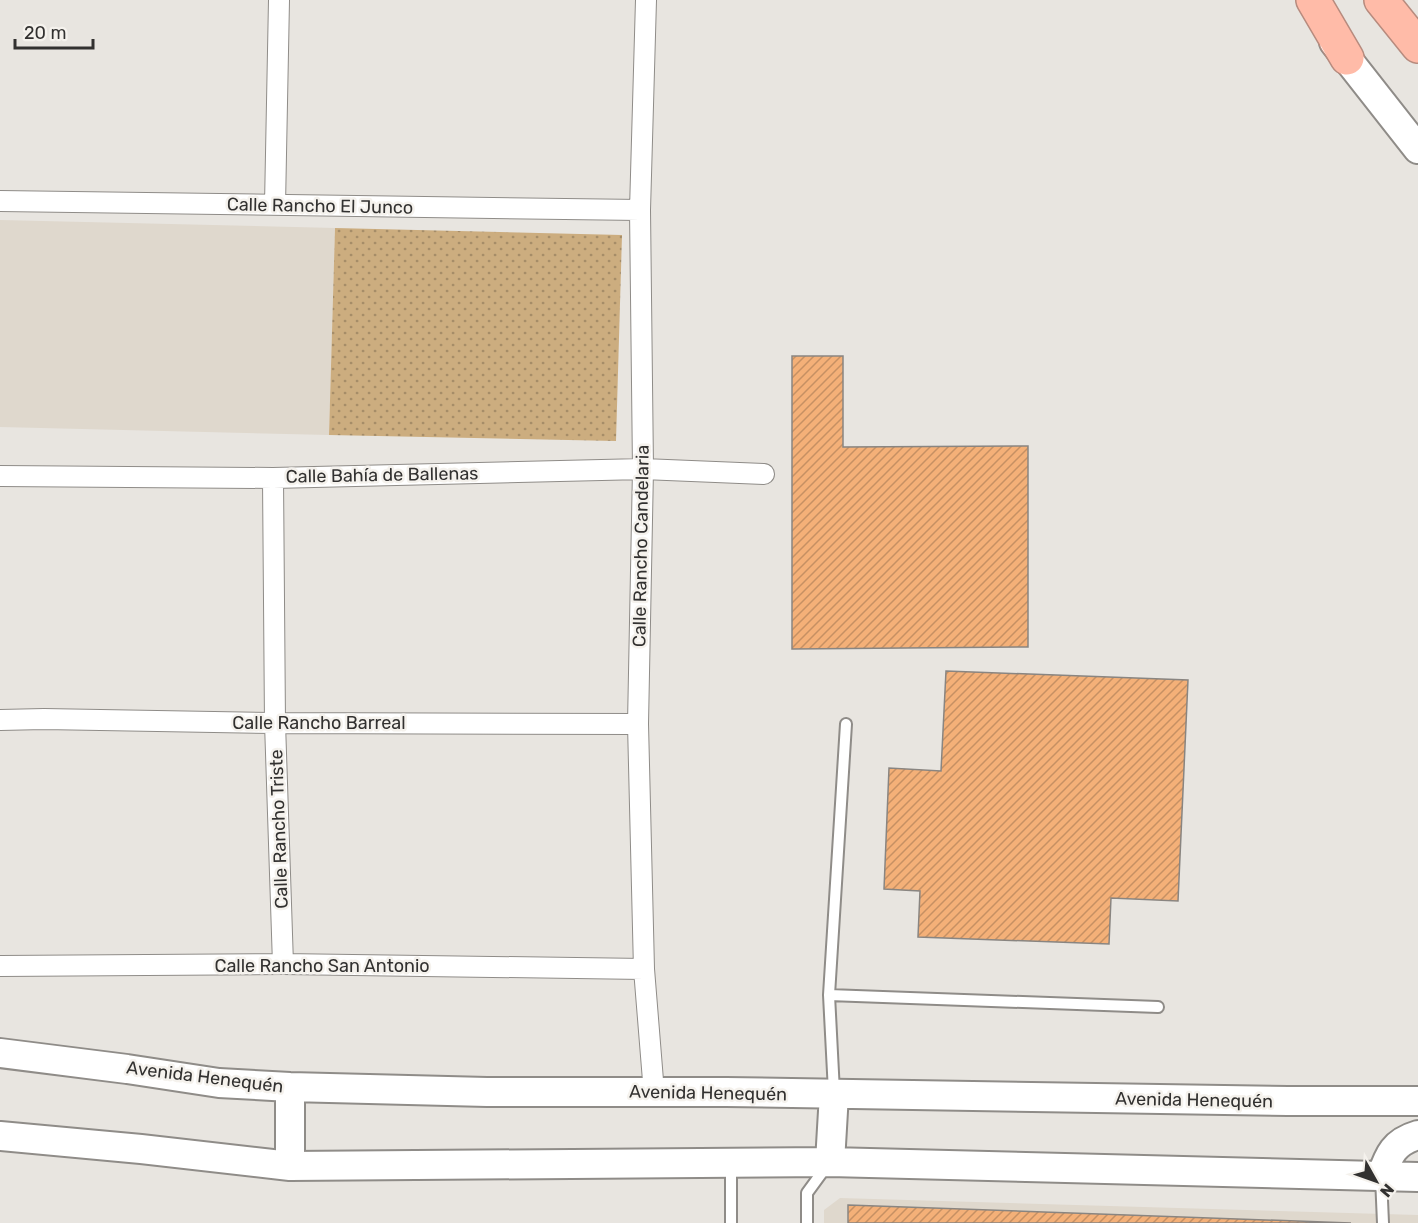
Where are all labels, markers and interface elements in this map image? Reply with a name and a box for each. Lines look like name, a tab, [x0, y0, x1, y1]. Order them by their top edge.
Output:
scale bar	[15, 12, 93, 50]
text: 20 m	[24, 22, 66, 44]
street label: Calle Rancho El Junco	[227, 193, 413, 219]
street label: Calle Rancho Candelaria	[628, 445, 654, 647]
street label: Calle Bahía de Ballenas	[285, 462, 479, 488]
street label: Calle Rancho Barreal	[232, 712, 406, 734]
street label: Calle Rancho Triste	[265, 749, 293, 909]
street label: Calle Rancho San Antonio	[214, 955, 430, 977]
street label: Avenida Henequén	[125, 1056, 285, 1098]
street label: Avenida Henequén	[629, 1081, 787, 1105]
street label: Avenida Henequén	[1115, 1088, 1273, 1112]
north arrow	[1346, 1151, 1406, 1211]
text: N	[1376, 1180, 1398, 1201]

